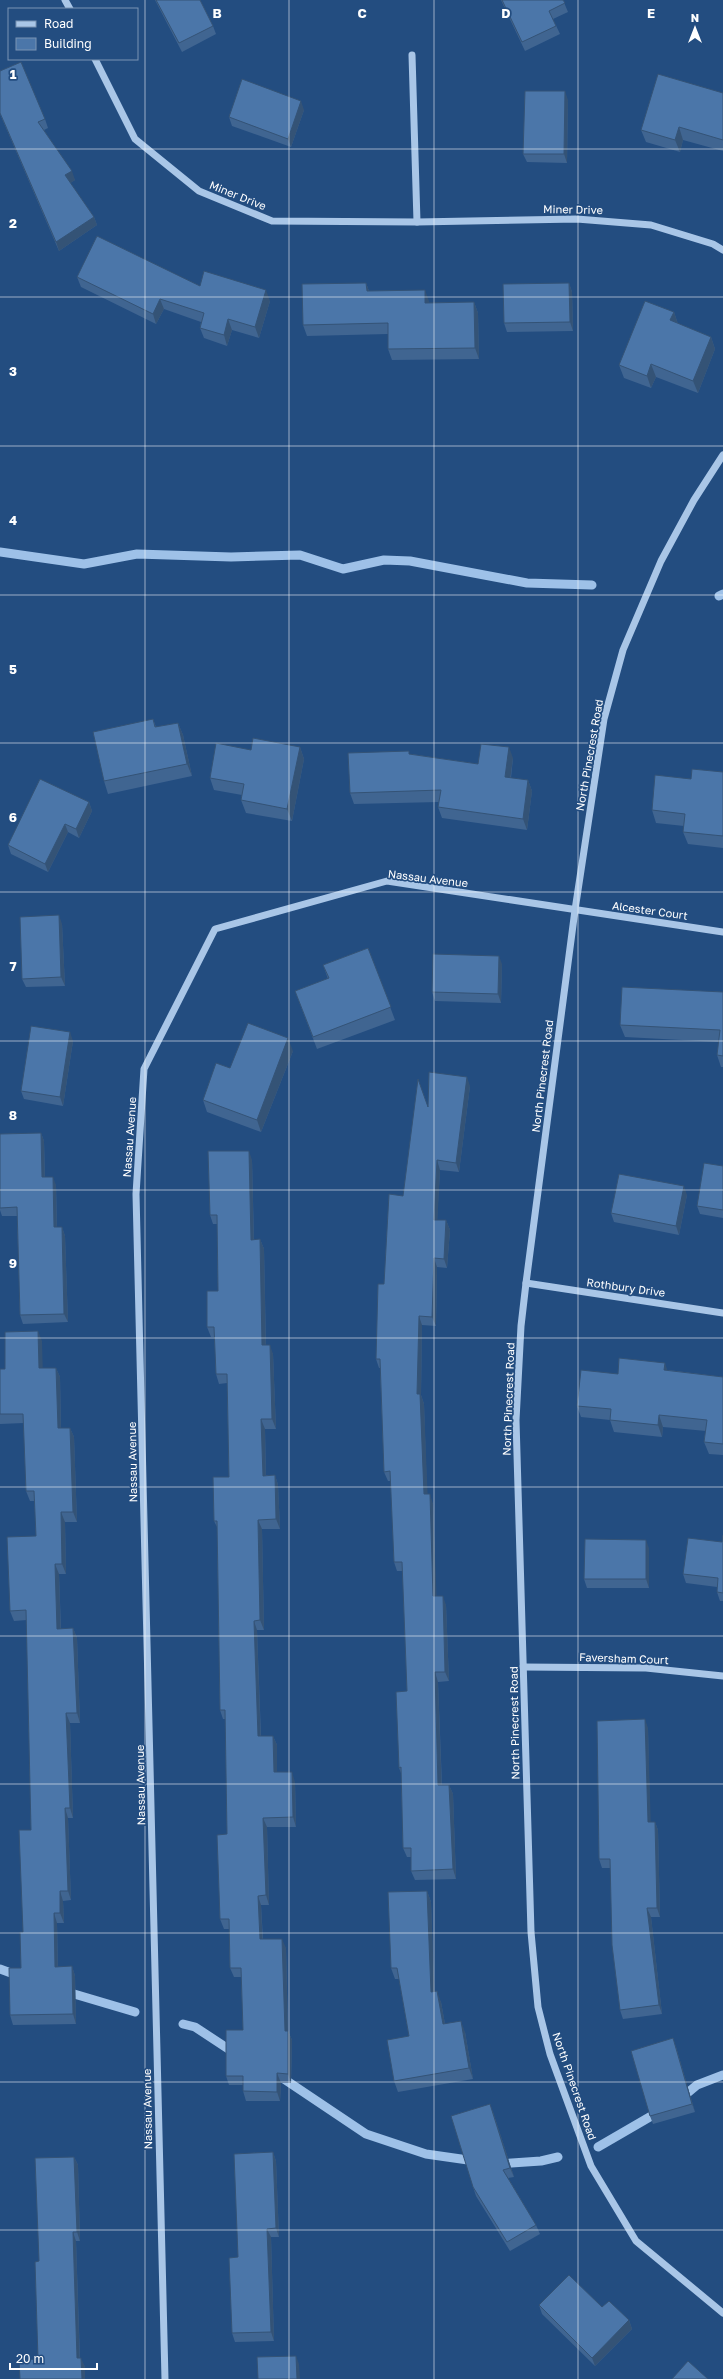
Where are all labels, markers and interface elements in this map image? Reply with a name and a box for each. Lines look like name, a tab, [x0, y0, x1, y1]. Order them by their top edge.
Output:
text: B	[212, 5, 222, 21]
text: C	[357, 5, 367, 21]
text: D	[501, 5, 511, 21]
text: E	[647, 5, 655, 21]
legend	[8, 8, 138, 60]
north arrow	[675, 8, 715, 48]
text: N	[691, 11, 699, 24]
text: Road	[44, 16, 73, 31]
text: Building	[44, 36, 92, 51]
text: 1	[10, 66, 17, 82]
street label: Miner Drive	[208, 178, 268, 212]
street label: Miner Drive	[543, 202, 603, 216]
text: 2	[9, 215, 17, 231]
text: 3	[9, 363, 17, 379]
text: 4	[9, 512, 17, 528]
text: 5	[9, 661, 17, 677]
street label: North Pinecrest Road	[573, 698, 605, 812]
text: 6	[9, 809, 17, 825]
street label: Nassau Avenue	[387, 867, 469, 889]
street label: Alcester Court	[611, 898, 689, 922]
text: 7	[9, 958, 17, 974]
street label: North Pinecrest Road	[529, 1019, 555, 1133]
street label: Nassau Avenue	[120, 1096, 138, 1178]
text: 8	[9, 1107, 17, 1123]
text: 9	[9, 1255, 17, 1271]
street label: Rothbury Drive	[586, 1275, 666, 1299]
street label: North Pinecrest Road	[500, 1342, 516, 1456]
street label: Nassau Avenue	[125, 1422, 139, 1502]
street label: Faversham Court	[579, 1650, 669, 1666]
street label: North Pinecrest Road	[507, 1666, 521, 1780]
street label: Nassau Avenue	[133, 1745, 147, 1825]
street label: North Pinecrest Road	[550, 2030, 600, 2142]
street label: Nassau Avenue	[140, 2069, 154, 2149]
scale bar	[10, 2345, 97, 2371]
text: 20 m	[16, 2351, 44, 2366]

